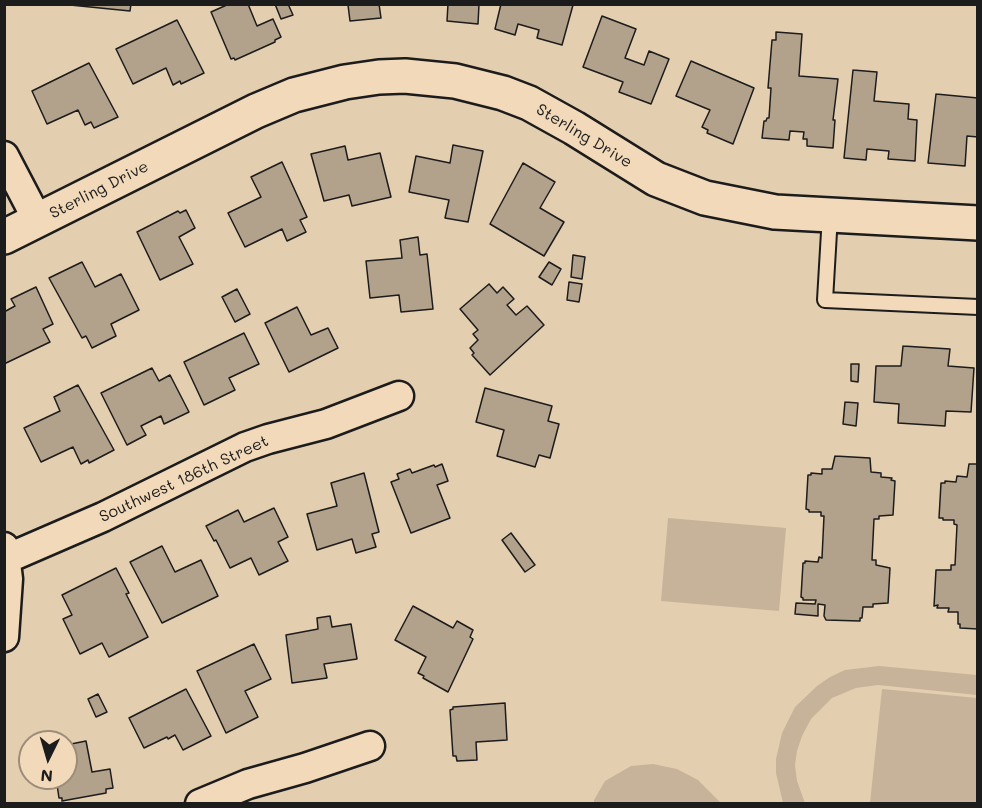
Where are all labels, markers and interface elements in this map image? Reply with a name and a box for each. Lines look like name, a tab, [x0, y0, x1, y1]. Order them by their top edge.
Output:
street label: Sterling Drive	[533, 100, 635, 172]
street label: Sterling Drive	[46, 157, 152, 223]
street label: Southwest 186th Street	[96, 431, 272, 527]
north arrow	[18, 730, 78, 790]
text: N	[40, 765, 54, 787]

